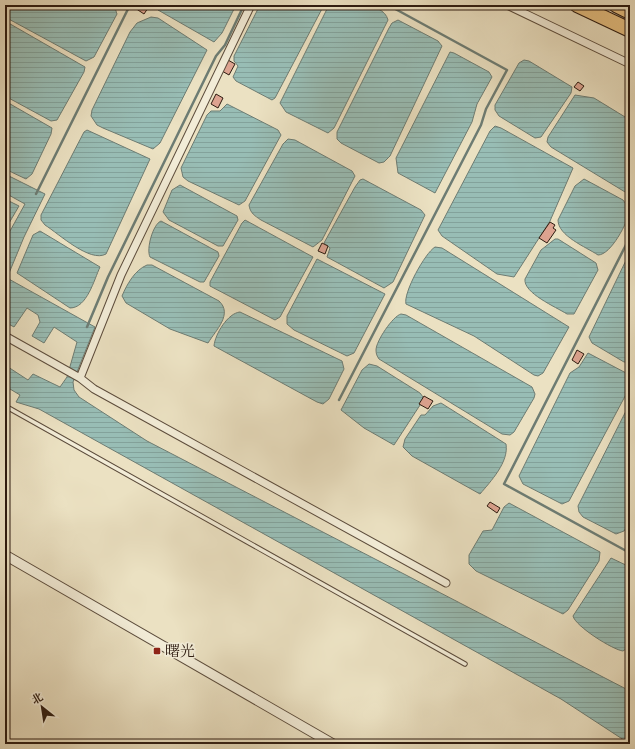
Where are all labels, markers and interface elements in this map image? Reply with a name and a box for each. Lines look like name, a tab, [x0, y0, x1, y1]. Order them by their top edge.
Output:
place label: 曙光	[165, 642, 195, 661]
marker: 曙光	[152, 646, 162, 656]
north arrow	[22, 687, 62, 727]
text: 北	[29, 690, 46, 708]

